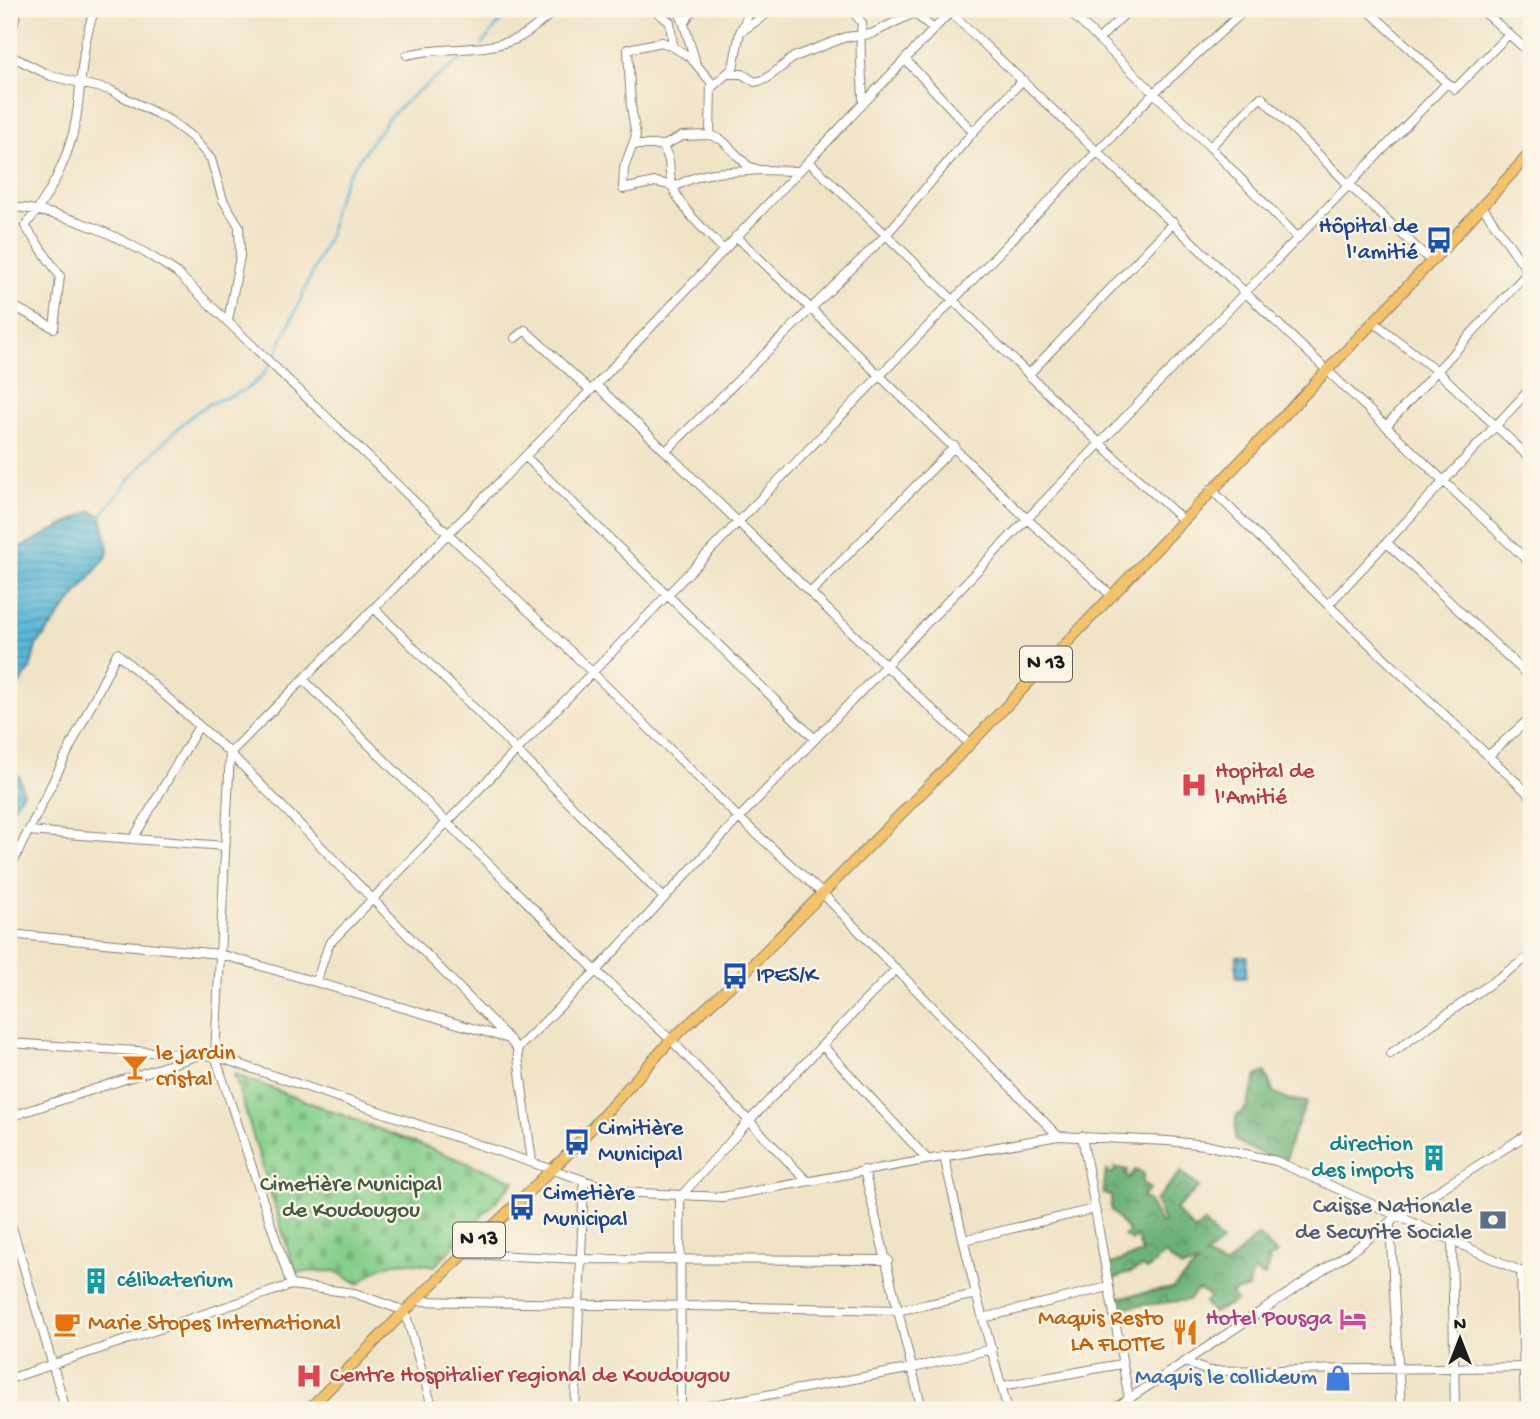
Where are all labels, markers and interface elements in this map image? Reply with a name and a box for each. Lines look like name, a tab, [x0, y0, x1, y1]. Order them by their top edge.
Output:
place label: Hôpital de l'amitié	[1319, 214, 1419, 267]
bus stop icon: Hôpital de l'amitié	[1424, 225, 1454, 255]
road number: N 13	[1020, 646, 1072, 682]
place label: Hopital de l'Amitié	[1215, 759, 1316, 812]
hospital icon: Hopital de l'Amitié	[1179, 770, 1209, 800]
bus stop icon: IPES/K	[720, 961, 750, 991]
place label: IPES/K	[756, 963, 820, 990]
place label: le jardin cristal	[156, 1041, 235, 1094]
bar icon: le jardin cristal	[120, 1052, 150, 1082]
place label: Cimitière Municipal	[598, 1116, 684, 1169]
bus stop icon: Cimitière Municipal	[562, 1127, 592, 1157]
place label: direction des impots	[1311, 1132, 1414, 1185]
building icon: direction des impots	[1419, 1143, 1449, 1173]
park label: Cimetière Municipal de Koudougou	[260, 1172, 442, 1225]
place label: Cimetière Municipal	[543, 1181, 636, 1234]
bus stop icon: Cimetière Municipal	[507, 1192, 537, 1222]
place label: Caisse Nationale de Securite Sociale	[1295, 1194, 1473, 1247]
bank icon: Caisse Nationale de Securite Sociale	[1478, 1205, 1508, 1235]
road number: N 13	[453, 1222, 505, 1258]
building icon: célibaterium	[81, 1266, 111, 1296]
place label: célibaterium	[117, 1268, 233, 1295]
hotel icon: Hotel Pousga	[1338, 1304, 1368, 1334]
north arrow	[1424, 1304, 1494, 1374]
place label: Maquis Resto LA FLOTTE	[1038, 1306, 1166, 1359]
place label: Hotel Pousga	[1205, 1306, 1333, 1333]
cafe icon: Marie Stopes International	[52, 1309, 82, 1339]
place label: Marie Stopes International	[88, 1311, 341, 1338]
text: N	[1454, 1314, 1466, 1337]
restaurant icon: Maquis Resto LA FLOTTE	[1170, 1317, 1200, 1347]
hospital icon: Centre Hospitalier regional de Koudougou	[294, 1361, 324, 1391]
place label: Centre Hospitalier regional de Koudougou	[330, 1363, 730, 1390]
shop icon: Maquis le collideum	[1323, 1363, 1353, 1393]
place label: Maquis le collideum	[1135, 1365, 1317, 1392]

